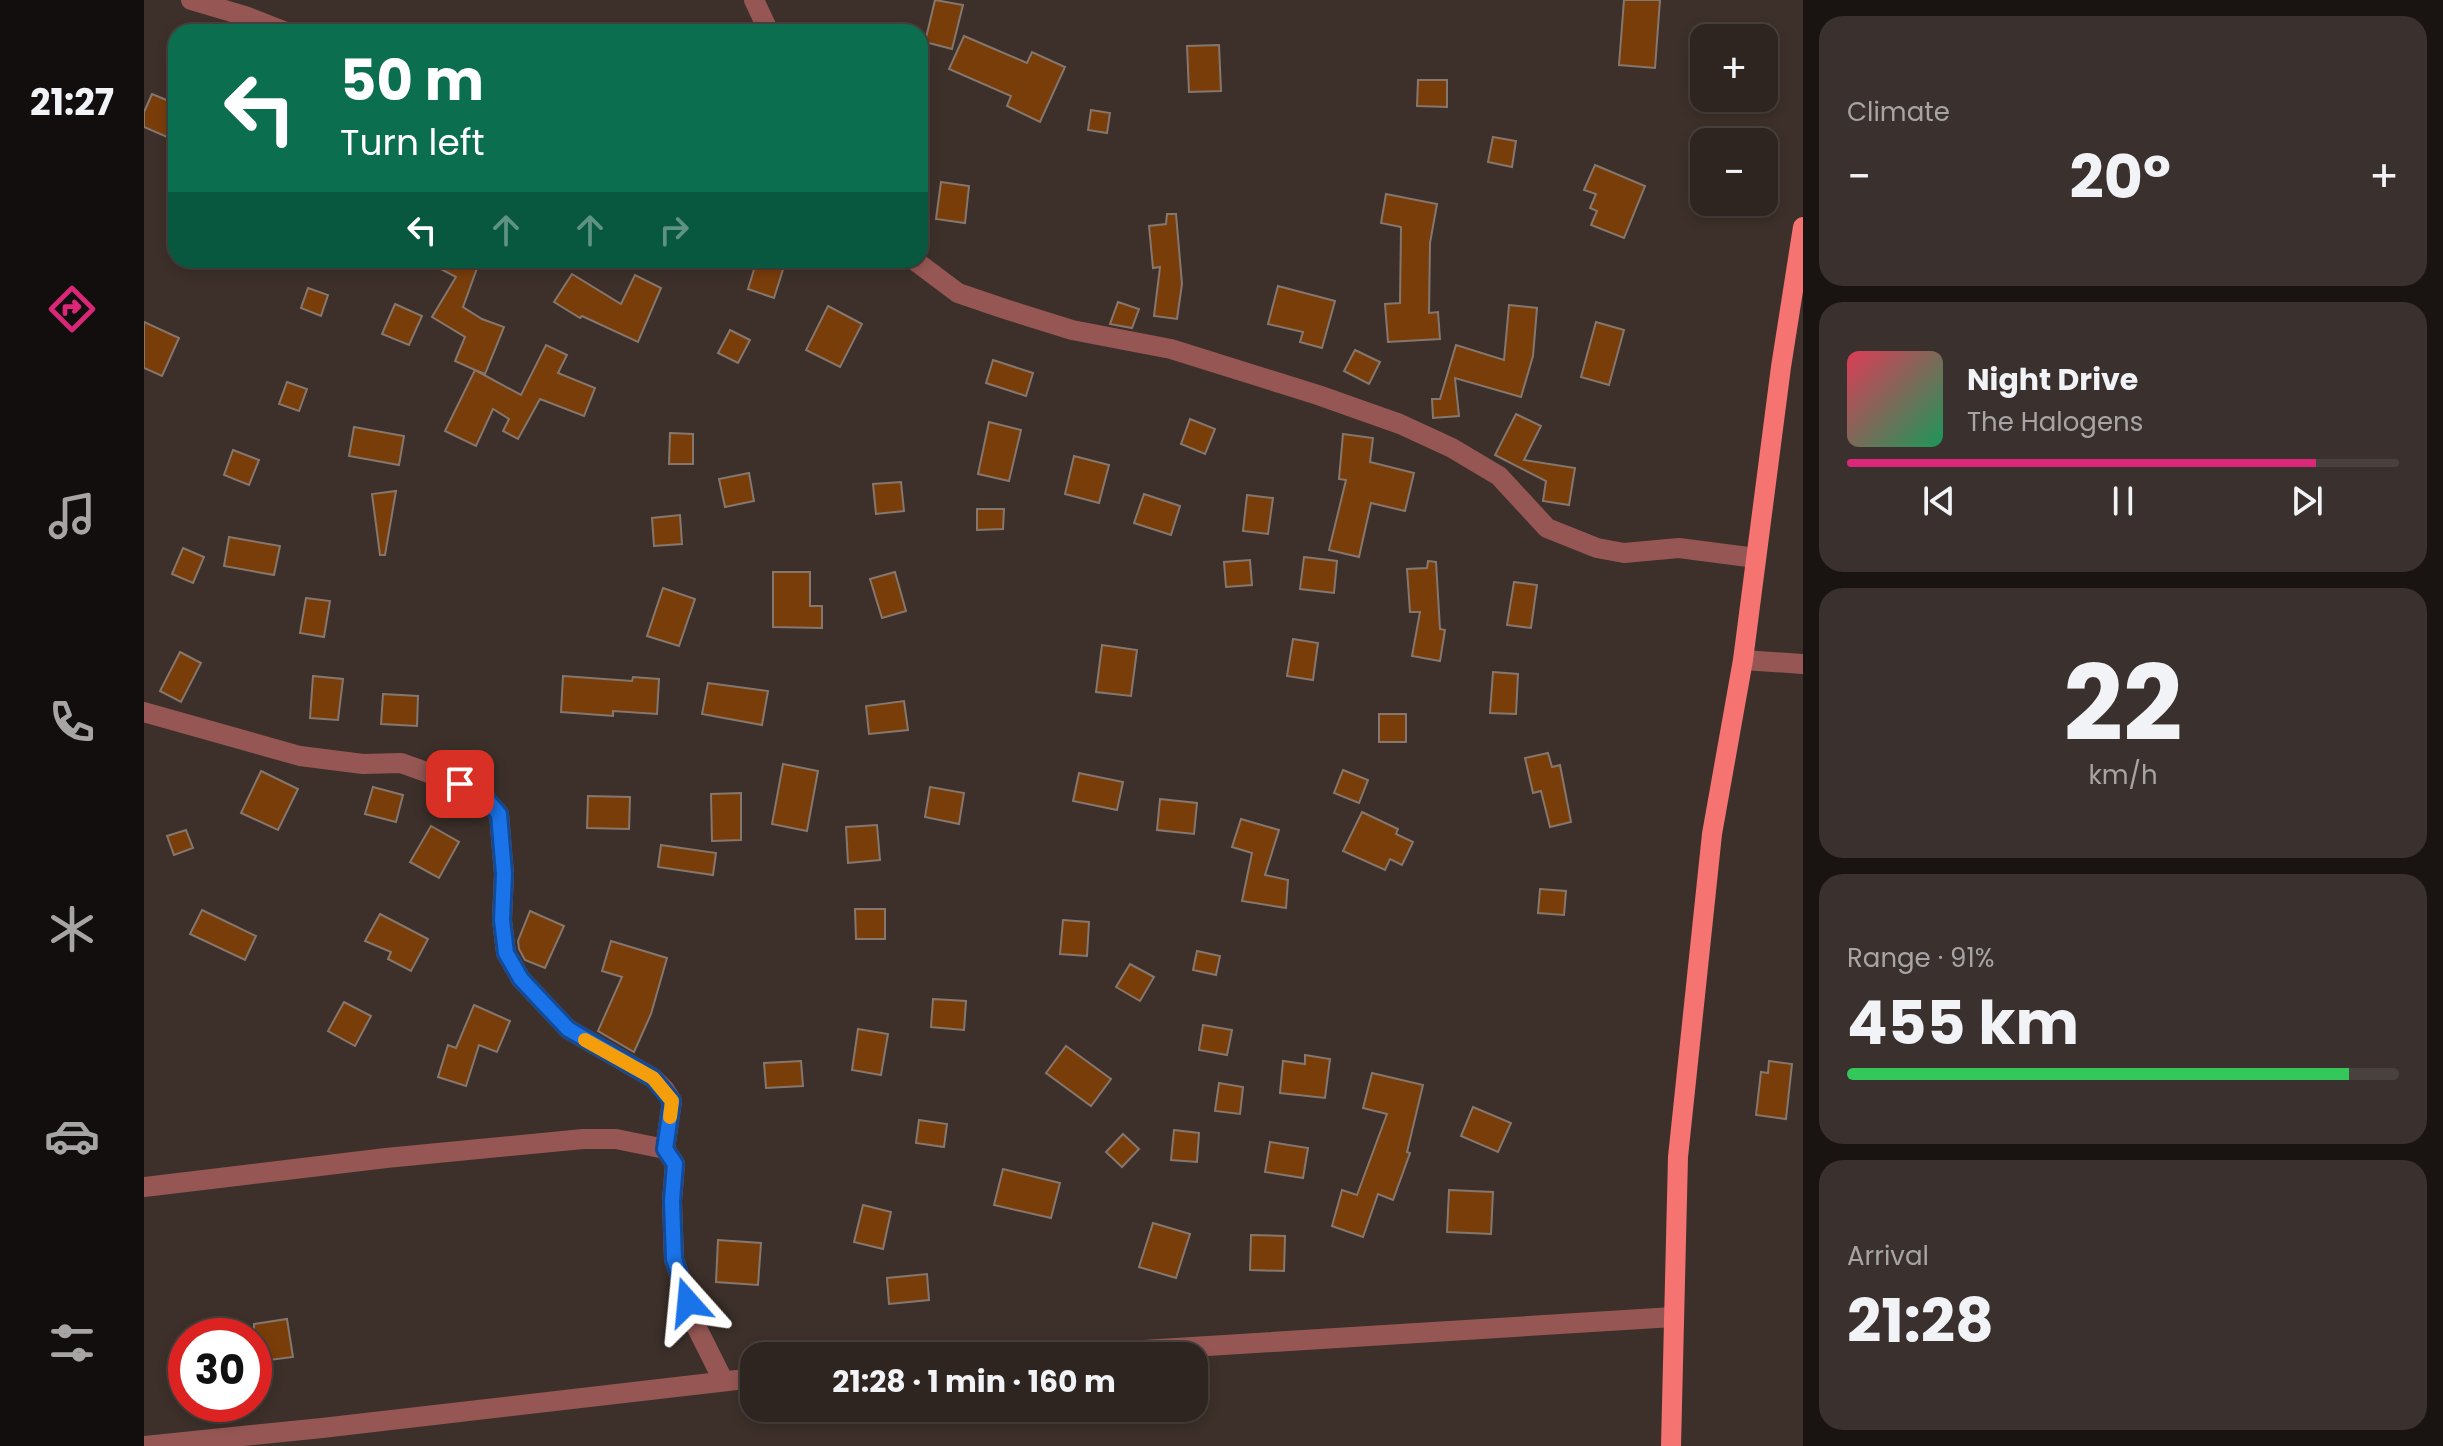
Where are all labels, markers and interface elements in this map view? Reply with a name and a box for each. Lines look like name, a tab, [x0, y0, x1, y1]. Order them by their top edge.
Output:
map controls	[1690, 24, 1778, 216]
button: +	[1690, 24, 1778, 112]
text: 50 m	[340, 41, 484, 120]
icon: left	[208, 56, 312, 160]
text: 21:27	[30, 77, 114, 128]
text: Climate	[1847, 94, 1950, 130]
text: Turn left	[340, 117, 485, 168]
button: −	[1690, 128, 1778, 216]
text: 20°	[2070, 135, 2171, 219]
text: −	[1847, 146, 1871, 207]
text: +	[2369, 146, 2399, 207]
icon: left	[400, 208, 444, 252]
icon: ahead	[484, 208, 528, 252]
icon: ahead	[568, 208, 612, 252]
icon: right	[652, 208, 696, 252]
icon: directions	[44, 281, 100, 337]
text: Night Drive	[1967, 358, 2138, 401]
text: The Halogens	[1967, 404, 2143, 440]
icon: previous	[1917, 479, 1961, 523]
icon: pause	[2101, 479, 2145, 523]
icon: next	[2285, 479, 2329, 523]
icon: music	[44, 488, 100, 544]
text: 22	[2064, 631, 2182, 776]
icon: phone	[44, 694, 100, 750]
pin	[426, 750, 494, 818]
text: km/h	[2088, 757, 2158, 793]
icon: arrive	[438, 762, 482, 806]
icon: climate	[44, 901, 100, 957]
text: Range · 91%	[1847, 940, 1995, 976]
text: 455 km	[1847, 981, 2079, 1065]
icon: car	[44, 1108, 100, 1164]
text: Arrival	[1847, 1238, 1929, 1274]
position arrow	[646, 1260, 730, 1344]
text: 21:28	[1847, 1279, 1994, 1363]
icon: filters	[44, 1315, 100, 1371]
speed limit sign: 30	[168, 1318, 272, 1422]
text: 21:28 · 1 min · 160 m	[832, 1360, 1116, 1403]

